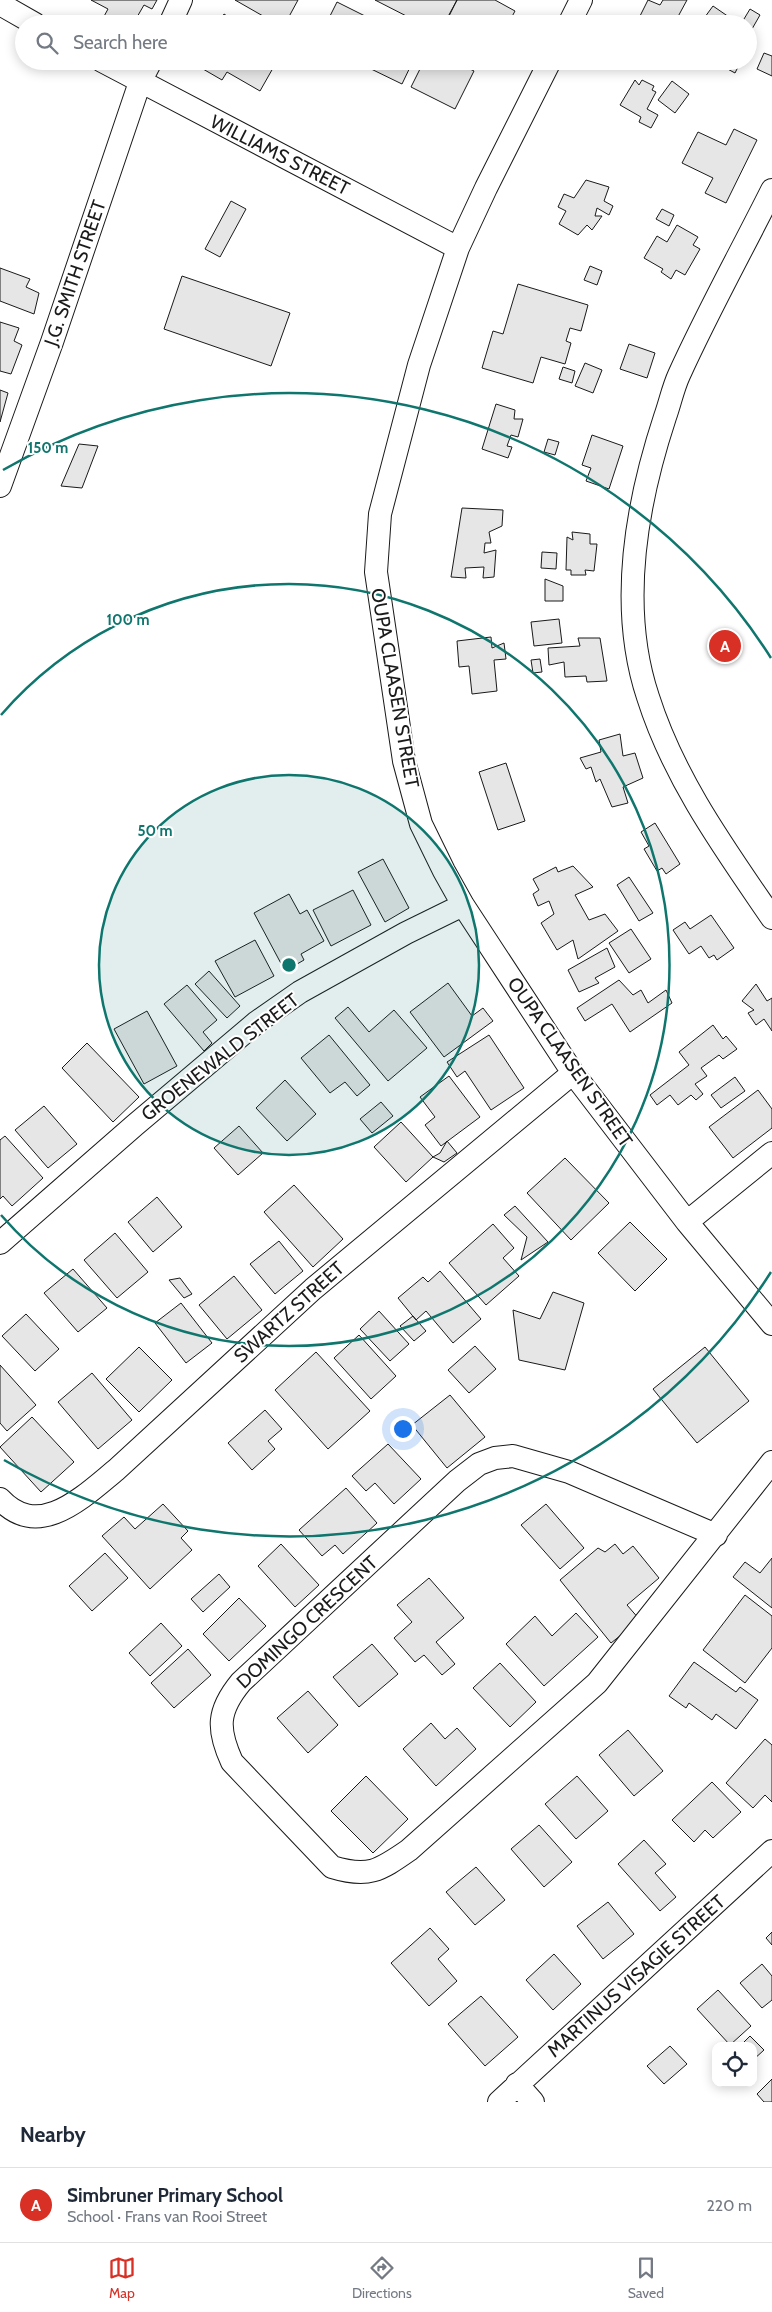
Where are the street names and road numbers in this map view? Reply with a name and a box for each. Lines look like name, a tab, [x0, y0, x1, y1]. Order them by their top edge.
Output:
street label: WILLIAMS STREET	[207, 110, 353, 200]
street label: J.G. SMITH STREET	[39, 197, 111, 350]
street label: OUPA CLAASEN STREET	[366, 586, 424, 790]
street label: OUPA CLAASEN STREET	[503, 973, 637, 1151]
street label: GROENEWALD STREET	[137, 988, 303, 1126]
street label: SWARTZ STREET	[229, 1257, 349, 1367]
street label: DOMINGO CRESCENT	[232, 1551, 382, 1693]
street label: MARTINUS VISAGIE STREET	[542, 1890, 730, 2062]

